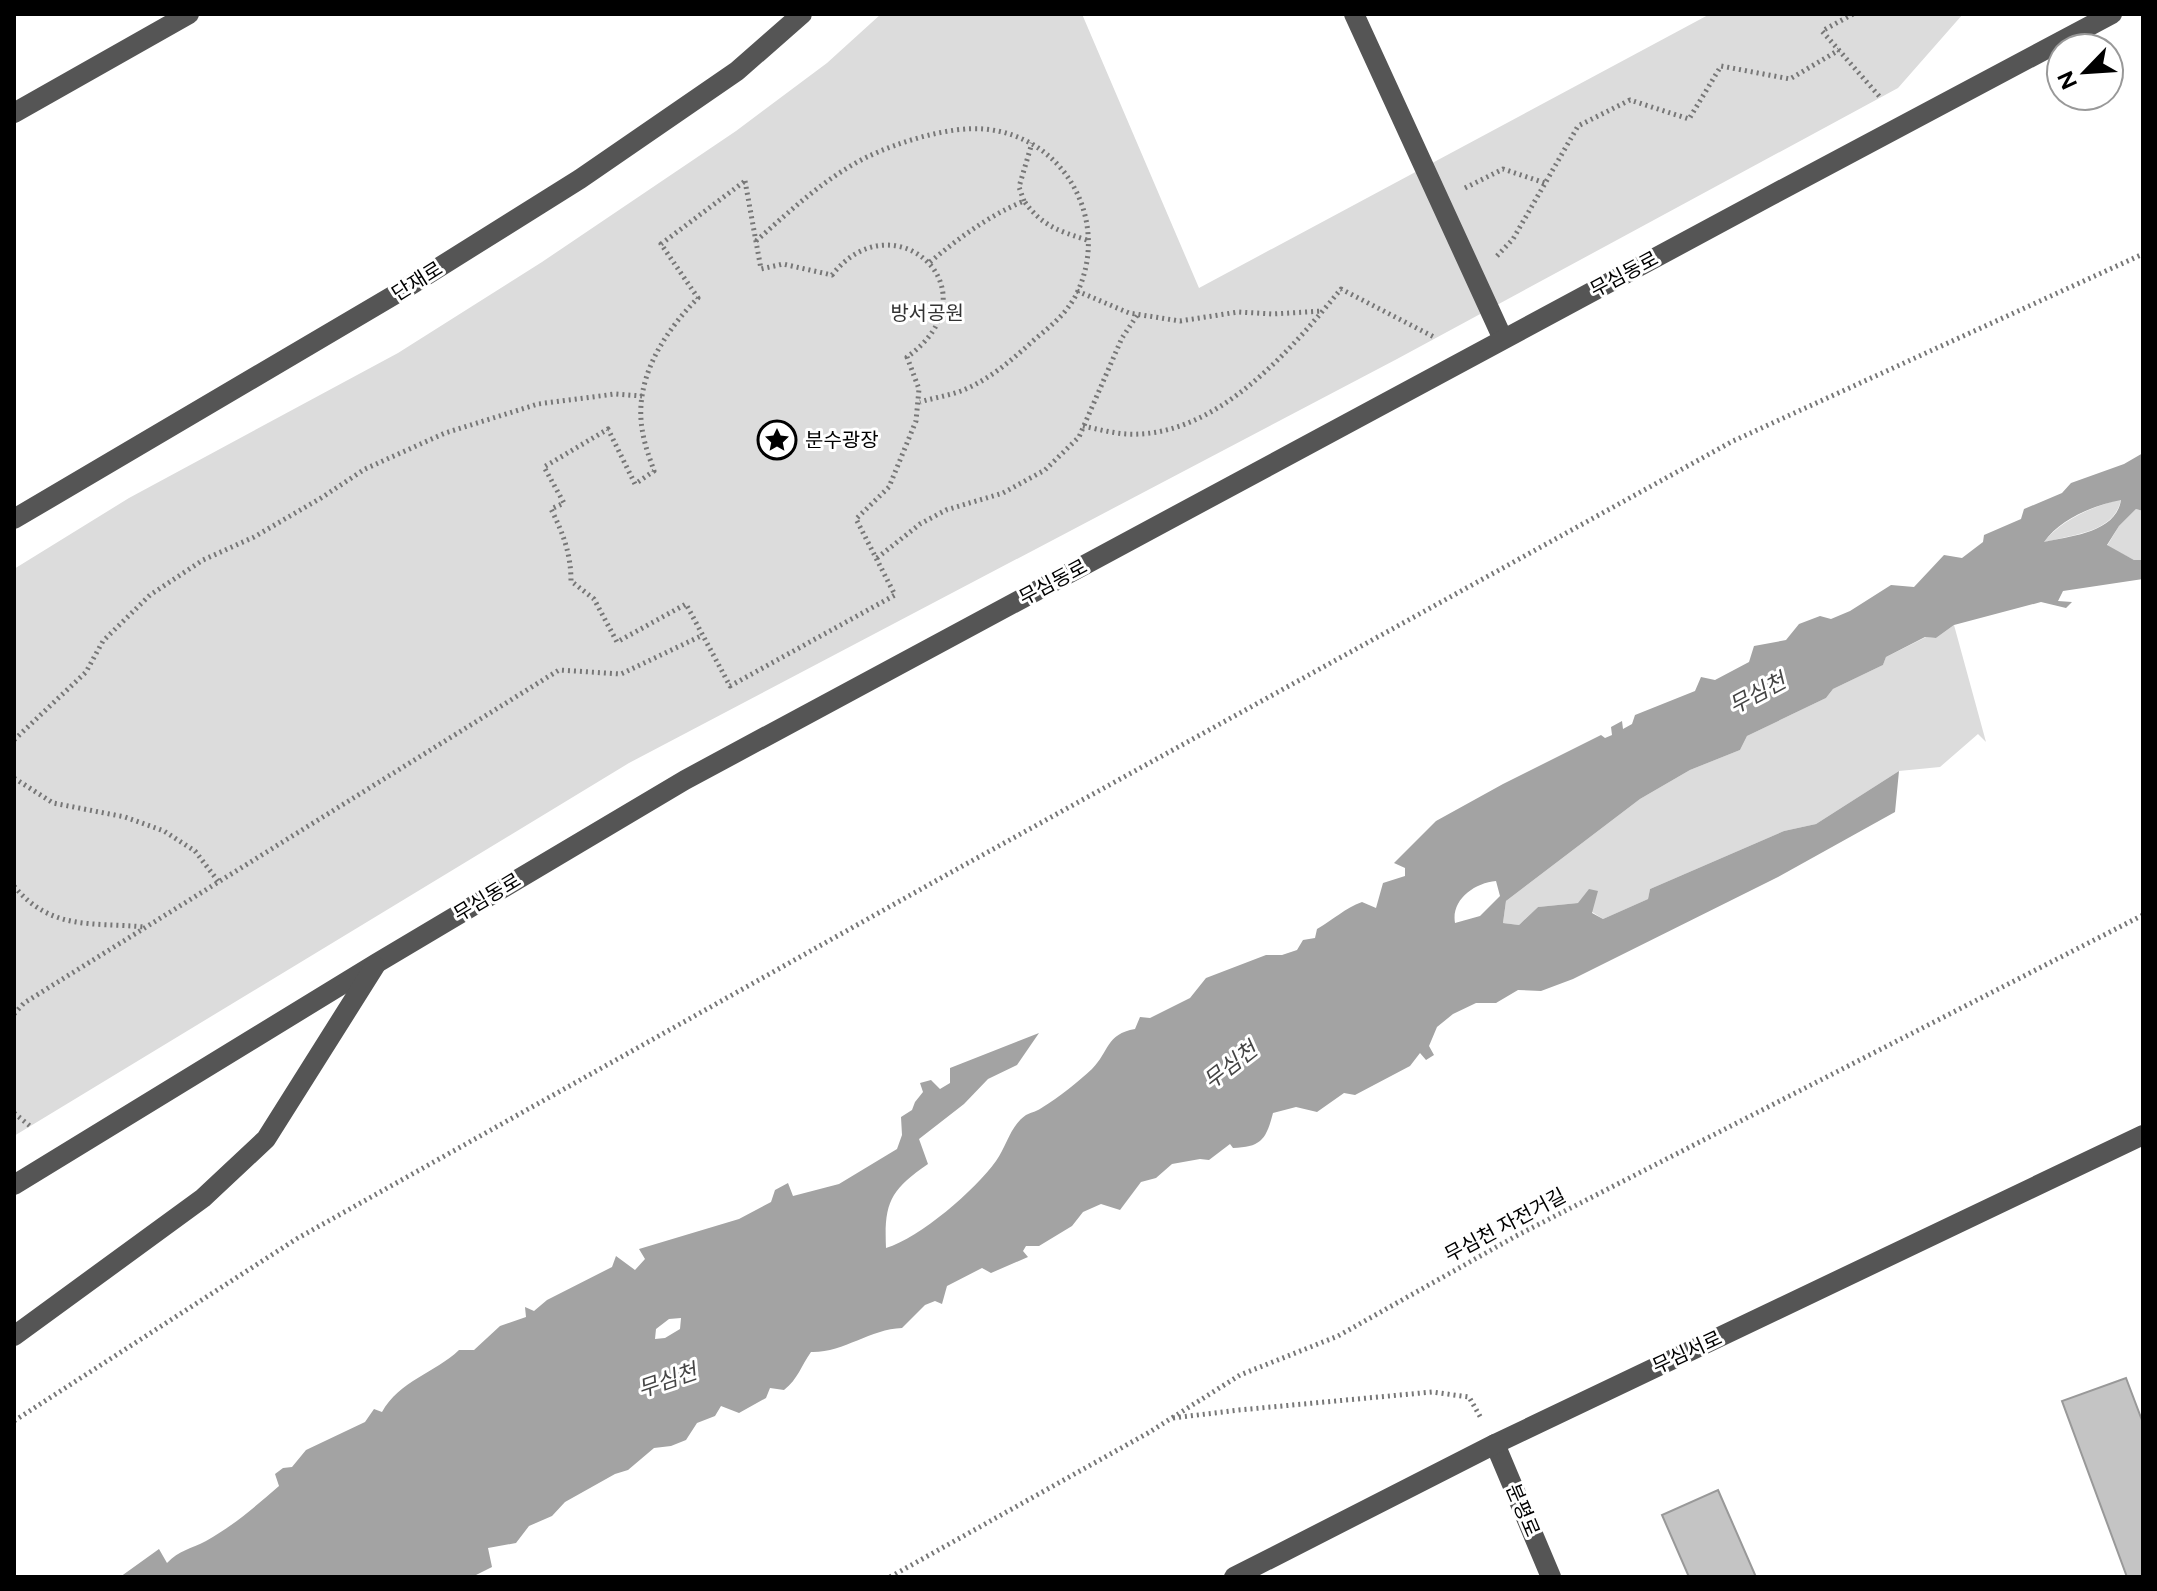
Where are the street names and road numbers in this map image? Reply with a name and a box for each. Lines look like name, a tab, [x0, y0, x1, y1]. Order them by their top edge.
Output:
street label: 무심동로	[1586, 246, 1662, 302]
street label: 단재로	[387, 256, 447, 306]
street label: 무심동로	[1015, 554, 1091, 610]
street label: 무심동로	[449, 868, 525, 926]
street label: 무심천 자전거길	[1440, 1183, 1570, 1267]
street label: 무심서로	[1649, 1326, 1725, 1378]
street label: 분평로	[1501, 1480, 1545, 1540]

